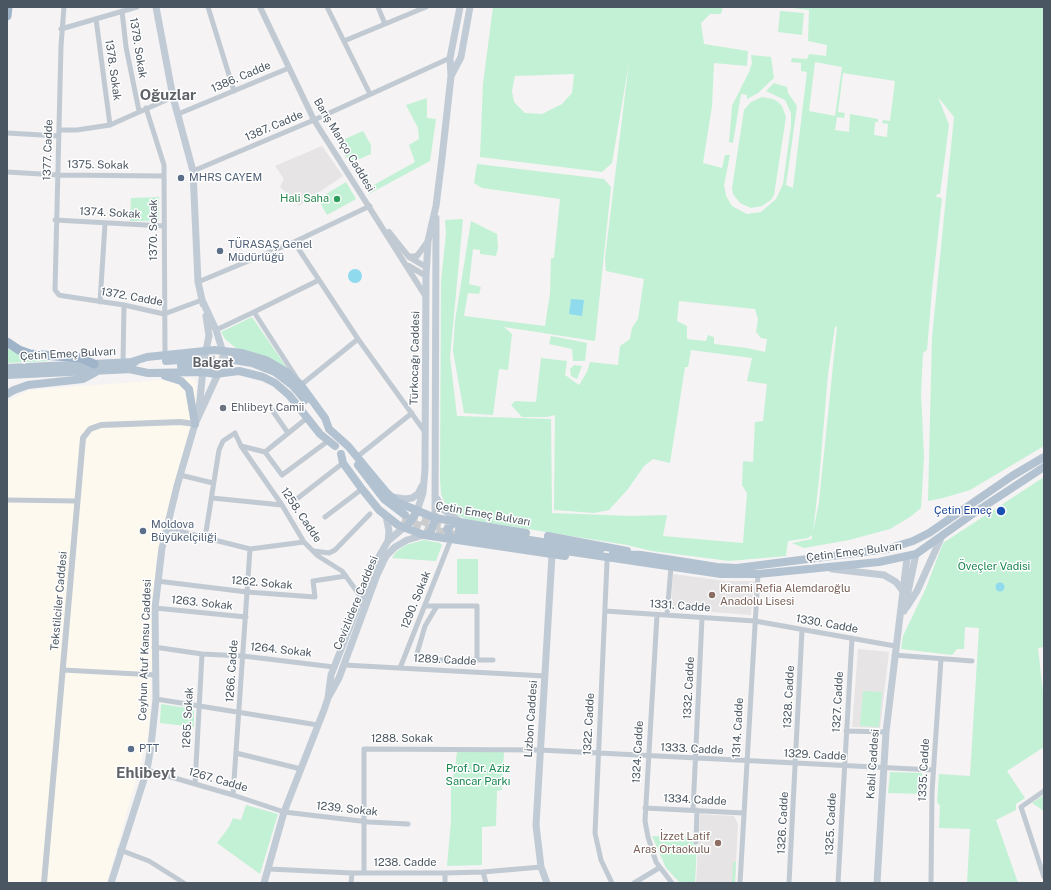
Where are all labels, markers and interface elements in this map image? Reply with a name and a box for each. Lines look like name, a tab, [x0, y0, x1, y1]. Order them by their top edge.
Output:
street label: 1379. Sokak	[127, 17, 149, 79]
street label: 1378. Sokak	[102, 39, 124, 101]
street label: 1386. Cadde	[209, 59, 273, 95]
district label: Oğuzlar	[140, 86, 196, 104]
street label: Barış Manço Caddesi	[311, 96, 377, 194]
street label: 1387. Cadde	[243, 108, 305, 144]
street label: 1377. Cadde	[40, 119, 56, 181]
street label: 1375. Sokak	[67, 158, 129, 172]
place label: MHRS CAYEM	[189, 171, 262, 185]
marker: MHRS CAYEM	[176, 173, 186, 183]
place label: Hali Saha	[280, 192, 329, 206]
marker: Hali Saha	[332, 194, 342, 204]
street label: 1370. Sokak	[147, 199, 161, 261]
street label: 1374. Sokak	[79, 205, 141, 221]
place label: TÜRASAŞ Genel Müdürlüğü	[228, 238, 312, 264]
marker: TÜRASAŞ Genel Müdürlüğü	[215, 246, 225, 256]
street label: 1372. Cadde	[100, 285, 164, 309]
street label: Türkocağı Caddesi	[408, 311, 422, 405]
street label: Çetin Emeç Bulvarı	[20, 345, 116, 363]
district label: Balgat	[192, 355, 234, 371]
place label: Ehlibeyt Camii	[231, 401, 304, 415]
marker: Ehlibeyt Camii	[218, 403, 228, 413]
street label: 1258. Cadde	[278, 485, 324, 545]
street label: Çetin Emeç Bulvarı	[435, 499, 531, 529]
place label: Çetin Emeç	[934, 504, 992, 518]
marker: Çetin Emeç	[995, 505, 1007, 517]
place label: Moldova Büyükelçiliği	[151, 518, 217, 544]
marker: Moldova Büyükelçiliği	[138, 526, 148, 536]
street label: Çetin Emeç Bulvarı	[805, 540, 903, 564]
street label: Tekstilciler Caddesi	[48, 551, 70, 651]
street label: Cevizlidere Caddesi	[331, 554, 381, 652]
park label: Öveçler Vadisi	[958, 560, 1030, 574]
street label: 1290. Sokak	[398, 569, 434, 631]
street label: 1262. Sokak	[231, 574, 293, 592]
street label: Ceyhun Atuf Kansu Caddesi	[136, 579, 154, 721]
place label: Kirami Refia Alemdaroğlu Anadolu Lisesi	[720, 582, 850, 608]
marker: Kirami Refia Alemdaroğlu Anadolu Lisesi	[707, 590, 717, 600]
street label: 1263. Sokak	[171, 593, 233, 613]
street label: 1331. Cadde	[649, 597, 711, 615]
street label: 1330. Cadde	[795, 612, 859, 636]
street label: 1266. Cadde	[223, 639, 241, 703]
street label: 1264. Sokak	[250, 640, 312, 660]
street label: 1289. Cadde	[413, 652, 477, 668]
street label: 1332. Cadde	[681, 656, 697, 720]
street label: 1328. Cadde	[781, 665, 797, 729]
street label: 1327. Cadde	[830, 671, 846, 733]
street label: Lizbon Caddesi	[522, 680, 540, 758]
street label: 1265. Sokak	[180, 687, 196, 749]
street label: 1322. Cadde	[581, 692, 597, 756]
street label: 1314. Cadde	[730, 697, 746, 759]
street label: 1324. Cadde	[630, 720, 646, 784]
street label: Kabil Caddesi	[864, 729, 882, 799]
street label: 1288. Sokak	[371, 732, 433, 746]
street label: 1335. Cadde	[916, 738, 932, 802]
street label: 1333. Cadde	[660, 741, 724, 757]
place label: PTT	[139, 742, 159, 756]
marker: PTT	[126, 744, 136, 754]
street label: 1329. Cadde	[783, 747, 847, 763]
park label: Prof. Dr. Aziz Sancar Parkı	[446, 762, 510, 788]
district label: Ehlibeyt	[116, 764, 176, 782]
street label: 1267. Cadde	[187, 765, 249, 795]
street label: 1326. Cadde	[775, 791, 791, 855]
street label: 1334. Cadde	[663, 792, 727, 808]
street label: 1325. Cadde	[823, 792, 839, 856]
street label: 1239. Sokak	[316, 799, 378, 819]
place label: İzzet Latif Aras Ortaokulu	[633, 830, 710, 856]
marker: İzzet Latif Aras Ortaokulu	[713, 838, 723, 848]
street label: 1238. Cadde	[373, 856, 437, 870]

